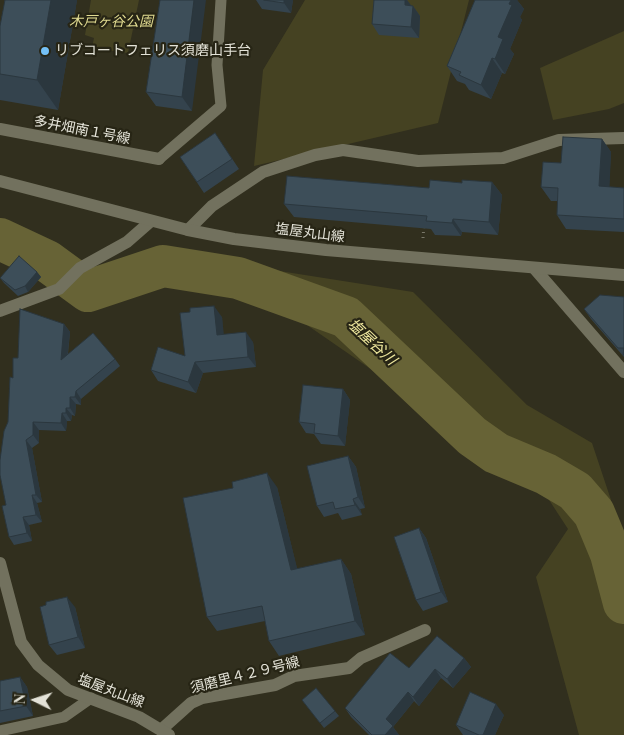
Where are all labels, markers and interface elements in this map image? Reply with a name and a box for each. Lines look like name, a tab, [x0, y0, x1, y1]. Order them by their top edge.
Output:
park label: 木戸ヶ谷公園	[69, 14, 153, 30]
place label: リブコートフェリス須磨山手台	[55, 43, 251, 59]
marker: リブコートフェリス須磨山手台	[39, 45, 51, 57]
street label: 多井畑南１号線	[32, 112, 132, 148]
street label: 塩屋丸山線	[274, 220, 346, 246]
water label: 塩屋谷川	[344, 315, 400, 369]
street label: 須磨里４２９号線	[189, 653, 301, 697]
street label: 塩屋丸山線	[75, 671, 147, 711]
north arrow	[10, 675, 60, 725]
text: N	[10, 693, 29, 705]

